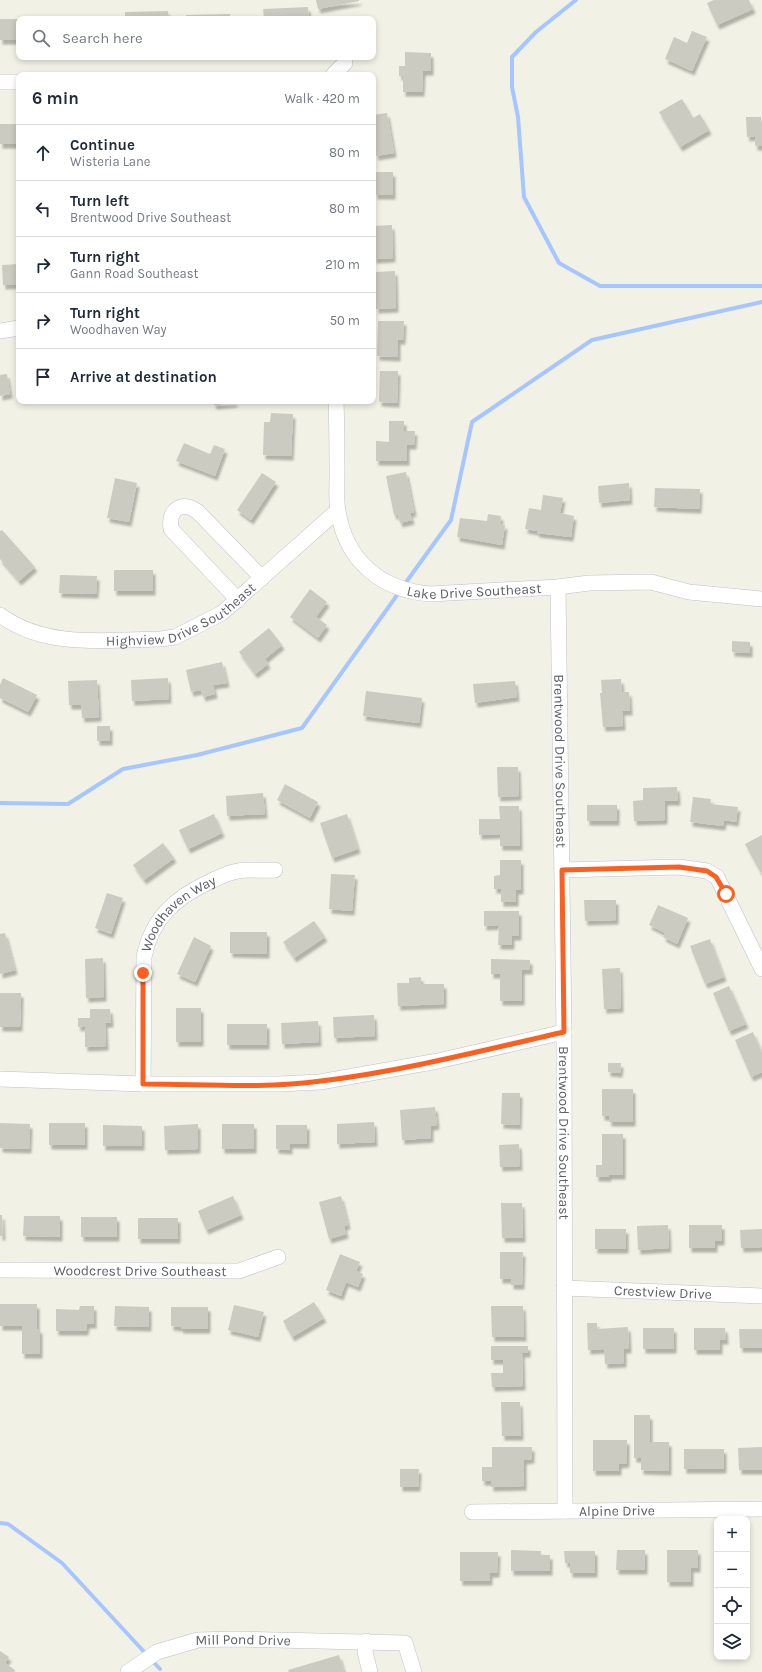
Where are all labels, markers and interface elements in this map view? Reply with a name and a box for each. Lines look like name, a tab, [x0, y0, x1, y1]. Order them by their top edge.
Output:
search box	[16, 16, 376, 60]
icon: search	[30, 27, 52, 49]
text: Search here	[62, 29, 143, 47]
text: 6 min	[32, 88, 79, 108]
text: Walk · 420 m	[284, 91, 360, 106]
text: Continue	[70, 136, 135, 154]
icon: ahead	[32, 142, 54, 164]
text: 80 m	[329, 145, 360, 160]
text: Wisteria Lane	[70, 154, 150, 169]
text: Turn left	[70, 192, 129, 210]
icon: left	[32, 198, 54, 220]
text: 80 m	[329, 201, 360, 216]
text: Brentwood Drive Southeast	[70, 210, 231, 225]
text: Turn right	[70, 248, 140, 266]
icon: right	[32, 254, 54, 276]
text: 210 m	[325, 257, 360, 272]
text: Gann Road Southeast	[70, 266, 198, 281]
text: Turn right	[70, 304, 140, 322]
icon: right	[32, 310, 54, 332]
text: 50 m	[330, 313, 360, 328]
text: Woodhaven Way	[70, 322, 167, 337]
icon: arrive	[32, 366, 54, 388]
text: Arrive at destination	[70, 368, 217, 386]
street label: Highview Drive Southeast	[106, 579, 259, 649]
street label: Lake Drive Southeast	[405, 579, 542, 603]
street label: Brentwood Drive Southeast	[551, 674, 570, 848]
street label: Woodhaven Way	[137, 871, 219, 954]
route start	[717, 885, 735, 903]
route end	[134, 964, 152, 982]
street label: Brentwood Drive Southeast	[556, 1046, 573, 1220]
street label: Woodcrest Drive Southeast	[53, 1262, 227, 1279]
street label: Crestview Drive	[614, 1282, 712, 1302]
street label: Alpine Drive	[579, 1502, 655, 1519]
map controls	[714, 1516, 750, 1660]
button: +	[714, 1516, 750, 1552]
button: −	[714, 1552, 750, 1588]
button: locate	[714, 1588, 750, 1624]
button: layers	[714, 1624, 750, 1660]
street label: Mill Pond Drive	[195, 1630, 291, 1649]

